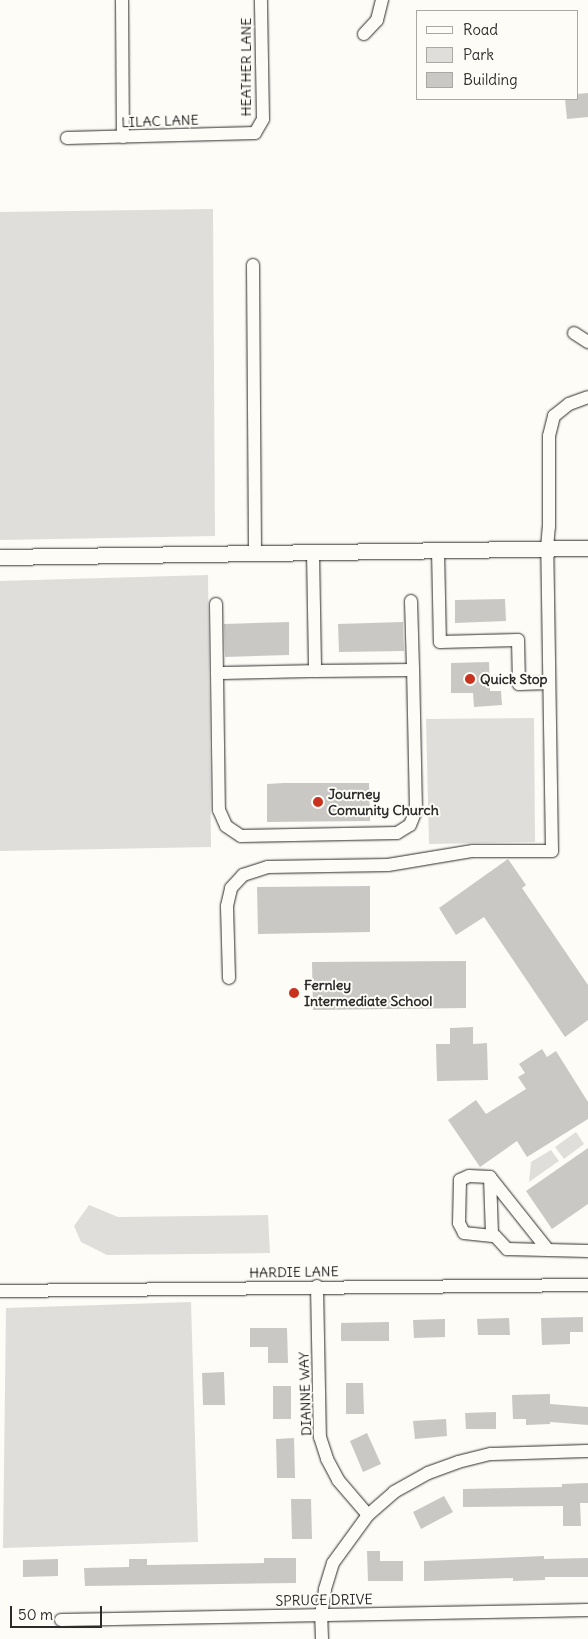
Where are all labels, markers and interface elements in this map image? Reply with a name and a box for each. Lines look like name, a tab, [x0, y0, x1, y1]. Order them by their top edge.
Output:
legend	[416, 10, 578, 100]
street label: HEATHER LANE	[238, 18, 254, 116]
text: Road	[463, 20, 498, 39]
text: Park	[463, 45, 494, 64]
text: Building	[463, 70, 518, 89]
street label: LILAC LANE	[121, 111, 199, 131]
place label: Quick Stop	[480, 671, 548, 687]
marker: Quick Stop	[464, 673, 476, 685]
place label: Journey Comunity Church	[328, 786, 439, 819]
marker: Journey Comunity Church	[312, 796, 324, 808]
place label: Fernley Intermediate School	[304, 977, 432, 1010]
marker: Fernley Intermediate School	[288, 987, 300, 999]
street label: HARDIE LANE	[249, 1263, 339, 1281]
street label: DIANNE WAY	[295, 1352, 315, 1436]
street label: SPRUCE DRIVE	[275, 1591, 373, 1609]
scale bar	[12, 1596, 105, 1628]
text: 50 m	[18, 1605, 53, 1624]

